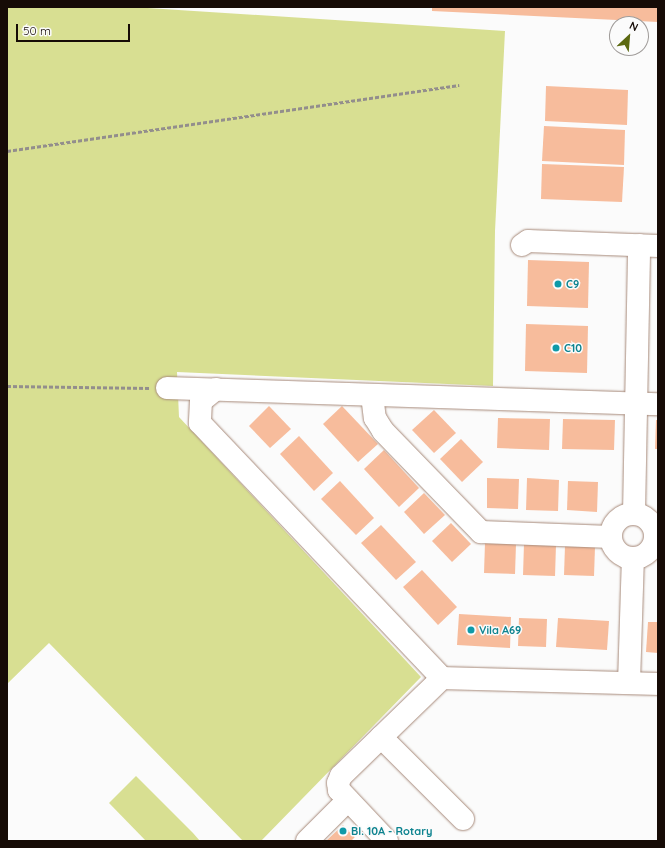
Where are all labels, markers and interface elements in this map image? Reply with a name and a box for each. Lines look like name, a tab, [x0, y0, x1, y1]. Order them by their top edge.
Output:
scale bar	[18, 16, 132, 42]
north arrow	[609, 16, 649, 56]
text: N	[627, 18, 641, 34]
text: 50 m	[23, 23, 51, 38]
place label: C9	[566, 277, 579, 291]
marker: C9	[553, 279, 563, 289]
place label: C10	[564, 341, 582, 355]
marker: C10	[551, 343, 561, 353]
place label: Vila A69	[479, 623, 521, 637]
marker: Vila A69	[466, 625, 476, 635]
place label: Bl. 10A - Rotary	[351, 824, 432, 838]
marker: Bl. 10A - Rotary	[338, 826, 348, 836]

